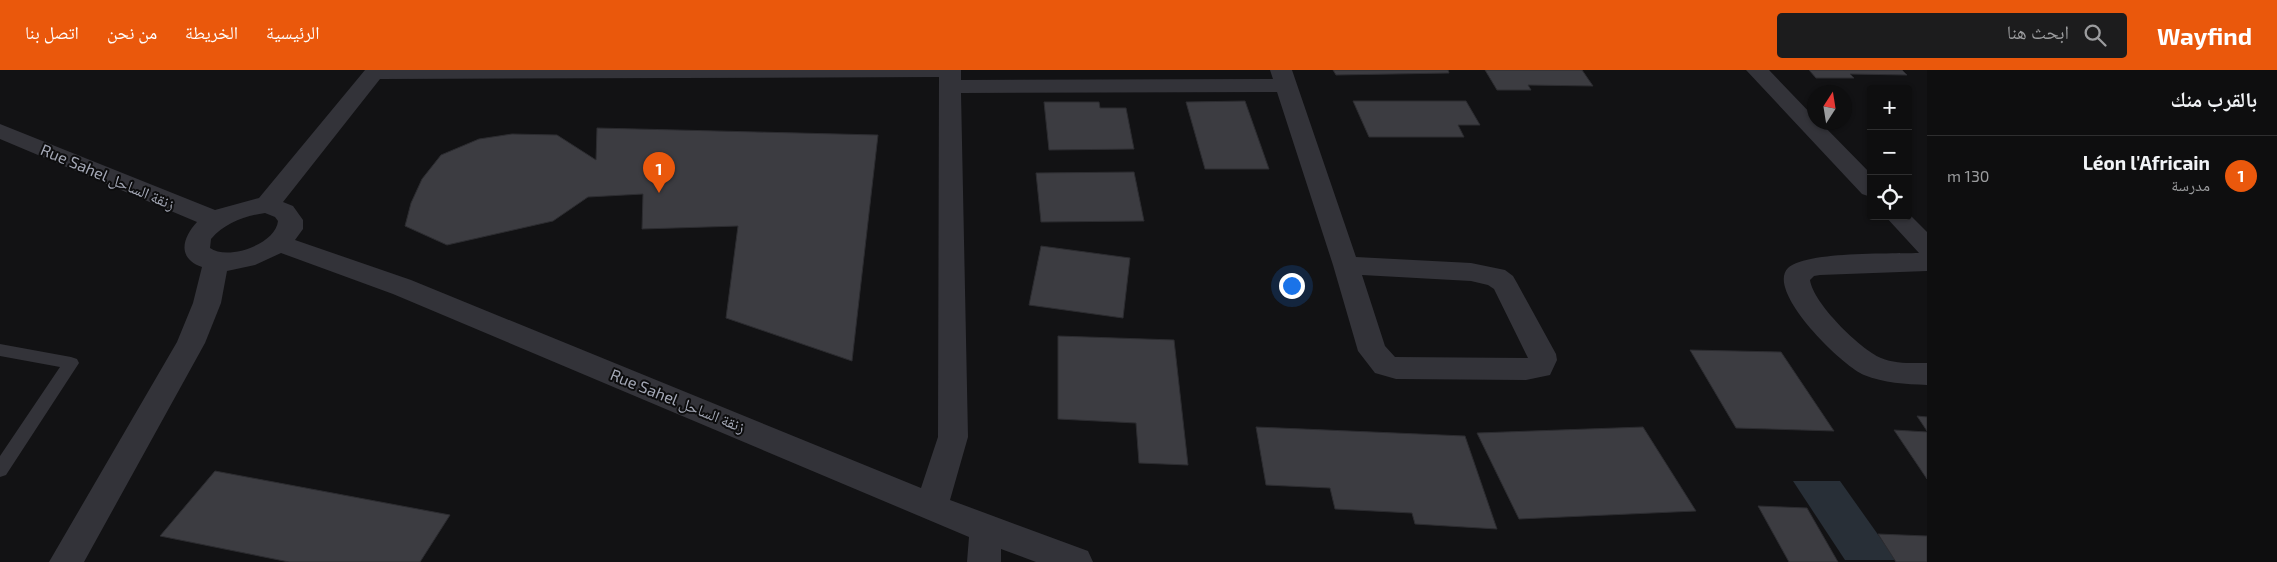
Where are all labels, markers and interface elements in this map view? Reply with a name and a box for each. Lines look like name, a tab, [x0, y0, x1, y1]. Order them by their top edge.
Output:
search box	[1777, 13, 2127, 58]
text: ابحث هنا	[2007, 20, 2069, 43]
text: اتصل بنا	[25, 21, 79, 43]
text: من نحن	[107, 21, 157, 43]
text: الخريطة	[185, 21, 238, 43]
text: الرئيسية	[266, 21, 319, 43]
icon: search	[2081, 21, 2109, 49]
text: Wayfind	[2157, 21, 2252, 50]
north arrow	[1807, 85, 1852, 130]
map controls	[1867, 85, 1912, 220]
button: +	[1867, 85, 1912, 130]
text: بالقرب منك	[2171, 86, 2257, 111]
button: −	[1867, 130, 1912, 175]
street label: Rue Sahel زنقة الساحل	[37, 139, 178, 215]
text: Léon l'Africain	[2083, 151, 2210, 174]
pin: 1	[643, 152, 675, 193]
text: 130 m	[1947, 166, 1990, 185]
text: 1	[2238, 166, 2244, 185]
button: locate	[1867, 175, 1912, 220]
text: مدرسة	[2171, 175, 2210, 194]
your location	[1279, 273, 1305, 299]
street label: Rue Sahel زنقة الساحل	[607, 364, 748, 438]

